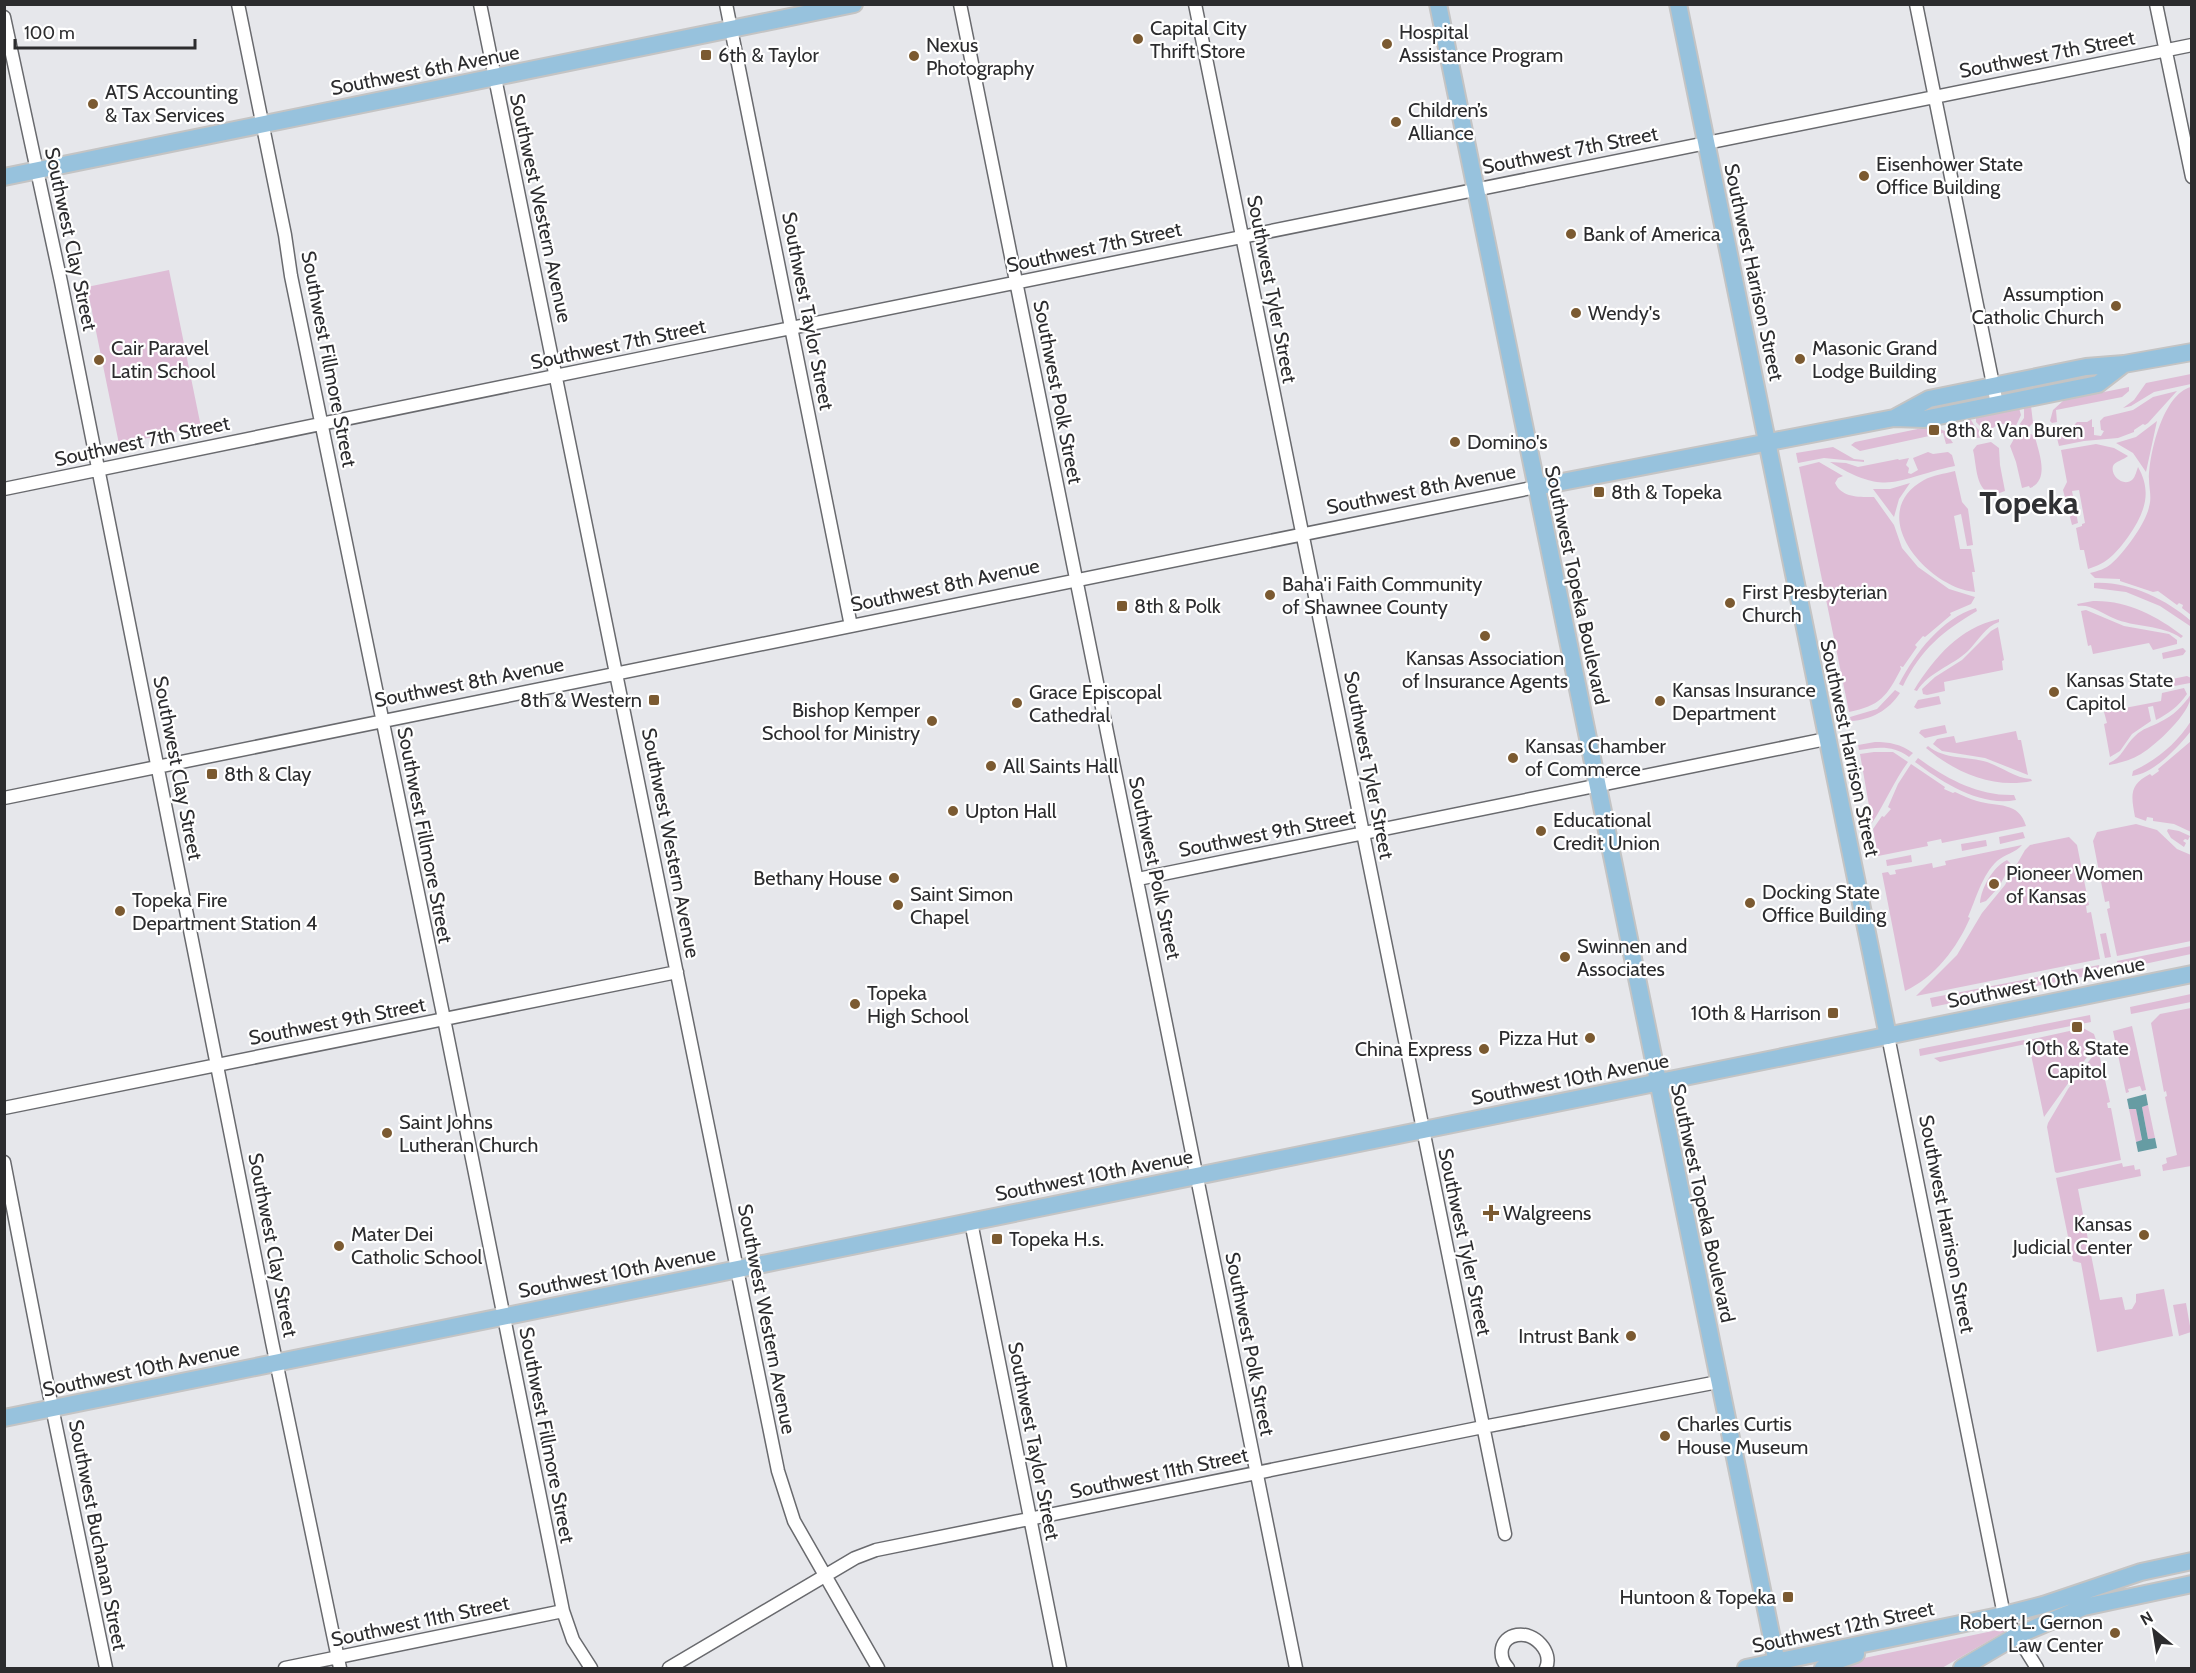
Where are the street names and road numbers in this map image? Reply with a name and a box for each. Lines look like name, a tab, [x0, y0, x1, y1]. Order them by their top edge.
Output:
street label: Southwest 7th Street	[1957, 25, 2137, 83]
street label: Southwest 6th Avenue	[329, 40, 521, 100]
street label: Southwest Western Avenue	[505, 91, 577, 325]
street label: Southwest 7th Street	[1480, 121, 1660, 179]
street label: Southwest Clay Street	[40, 145, 102, 333]
street label: Southwest Harrison Street	[1719, 161, 1789, 383]
street label: Southwest Tyler Street	[1242, 193, 1302, 385]
street label: Southwest Taylor Street	[777, 210, 839, 412]
street label: Southwest 7th Street	[1004, 217, 1184, 277]
street label: Southwest Fillmore Street	[296, 249, 362, 469]
street label: Southwest Polk Street	[1028, 298, 1088, 486]
street label: Southwest 7th Street	[528, 314, 708, 374]
street label: Southwest 7th Street	[52, 411, 232, 471]
street label: Southwest 8th Avenue	[1324, 459, 1518, 519]
street label: Southwest Topeka Boulevard	[1540, 463, 1614, 707]
street label: Southwest 8th Avenue	[848, 553, 1042, 617]
street label: Southwest Harrison Street	[1815, 637, 1885, 859]
street label: Southwest 8th Avenue	[372, 652, 566, 712]
street label: Southwest Tyler Street	[1339, 669, 1399, 861]
street label: Southwest Clay Street	[148, 674, 208, 862]
street label: Southwest Fillmore Street	[392, 725, 458, 945]
street label: Southwest Western Avenue	[637, 726, 705, 960]
street label: Southwest Polk Street	[1124, 774, 1186, 962]
street label: Southwest 9th Street	[1177, 804, 1358, 862]
street label: Southwest 10th Avenue	[1945, 951, 2147, 1013]
street label: Southwest 9th Street	[247, 992, 428, 1050]
street label: Southwest 10th Avenue	[1469, 1048, 1671, 1110]
street label: Southwest Topeka Boulevard	[1666, 1081, 1740, 1325]
street label: Southwest Harrison Street	[1914, 1113, 1980, 1335]
street label: Southwest 10th Avenue	[993, 1144, 1195, 1206]
street label: Southwest Tyler Street	[1433, 1146, 1497, 1338]
street label: Southwest Clay Street	[243, 1151, 303, 1339]
street label: Southwest Western Avenue	[733, 1202, 801, 1436]
street label: Southwest 10th Avenue	[516, 1241, 718, 1303]
street label: Southwest Polk Street	[1220, 1250, 1280, 1438]
street label: Southwest Fillmore Street	[514, 1325, 580, 1545]
street label: Southwest 10th Avenue	[40, 1336, 242, 1402]
street label: Southwest Taylor Street	[1003, 1340, 1065, 1542]
street label: Southwest Buchanan Street	[64, 1418, 132, 1653]
street label: Southwest 11th Street	[1068, 1442, 1250, 1504]
street label: Southwest 11th Street	[329, 1590, 511, 1652]
street label: Southwest 12th Street	[1750, 1596, 1936, 1658]

